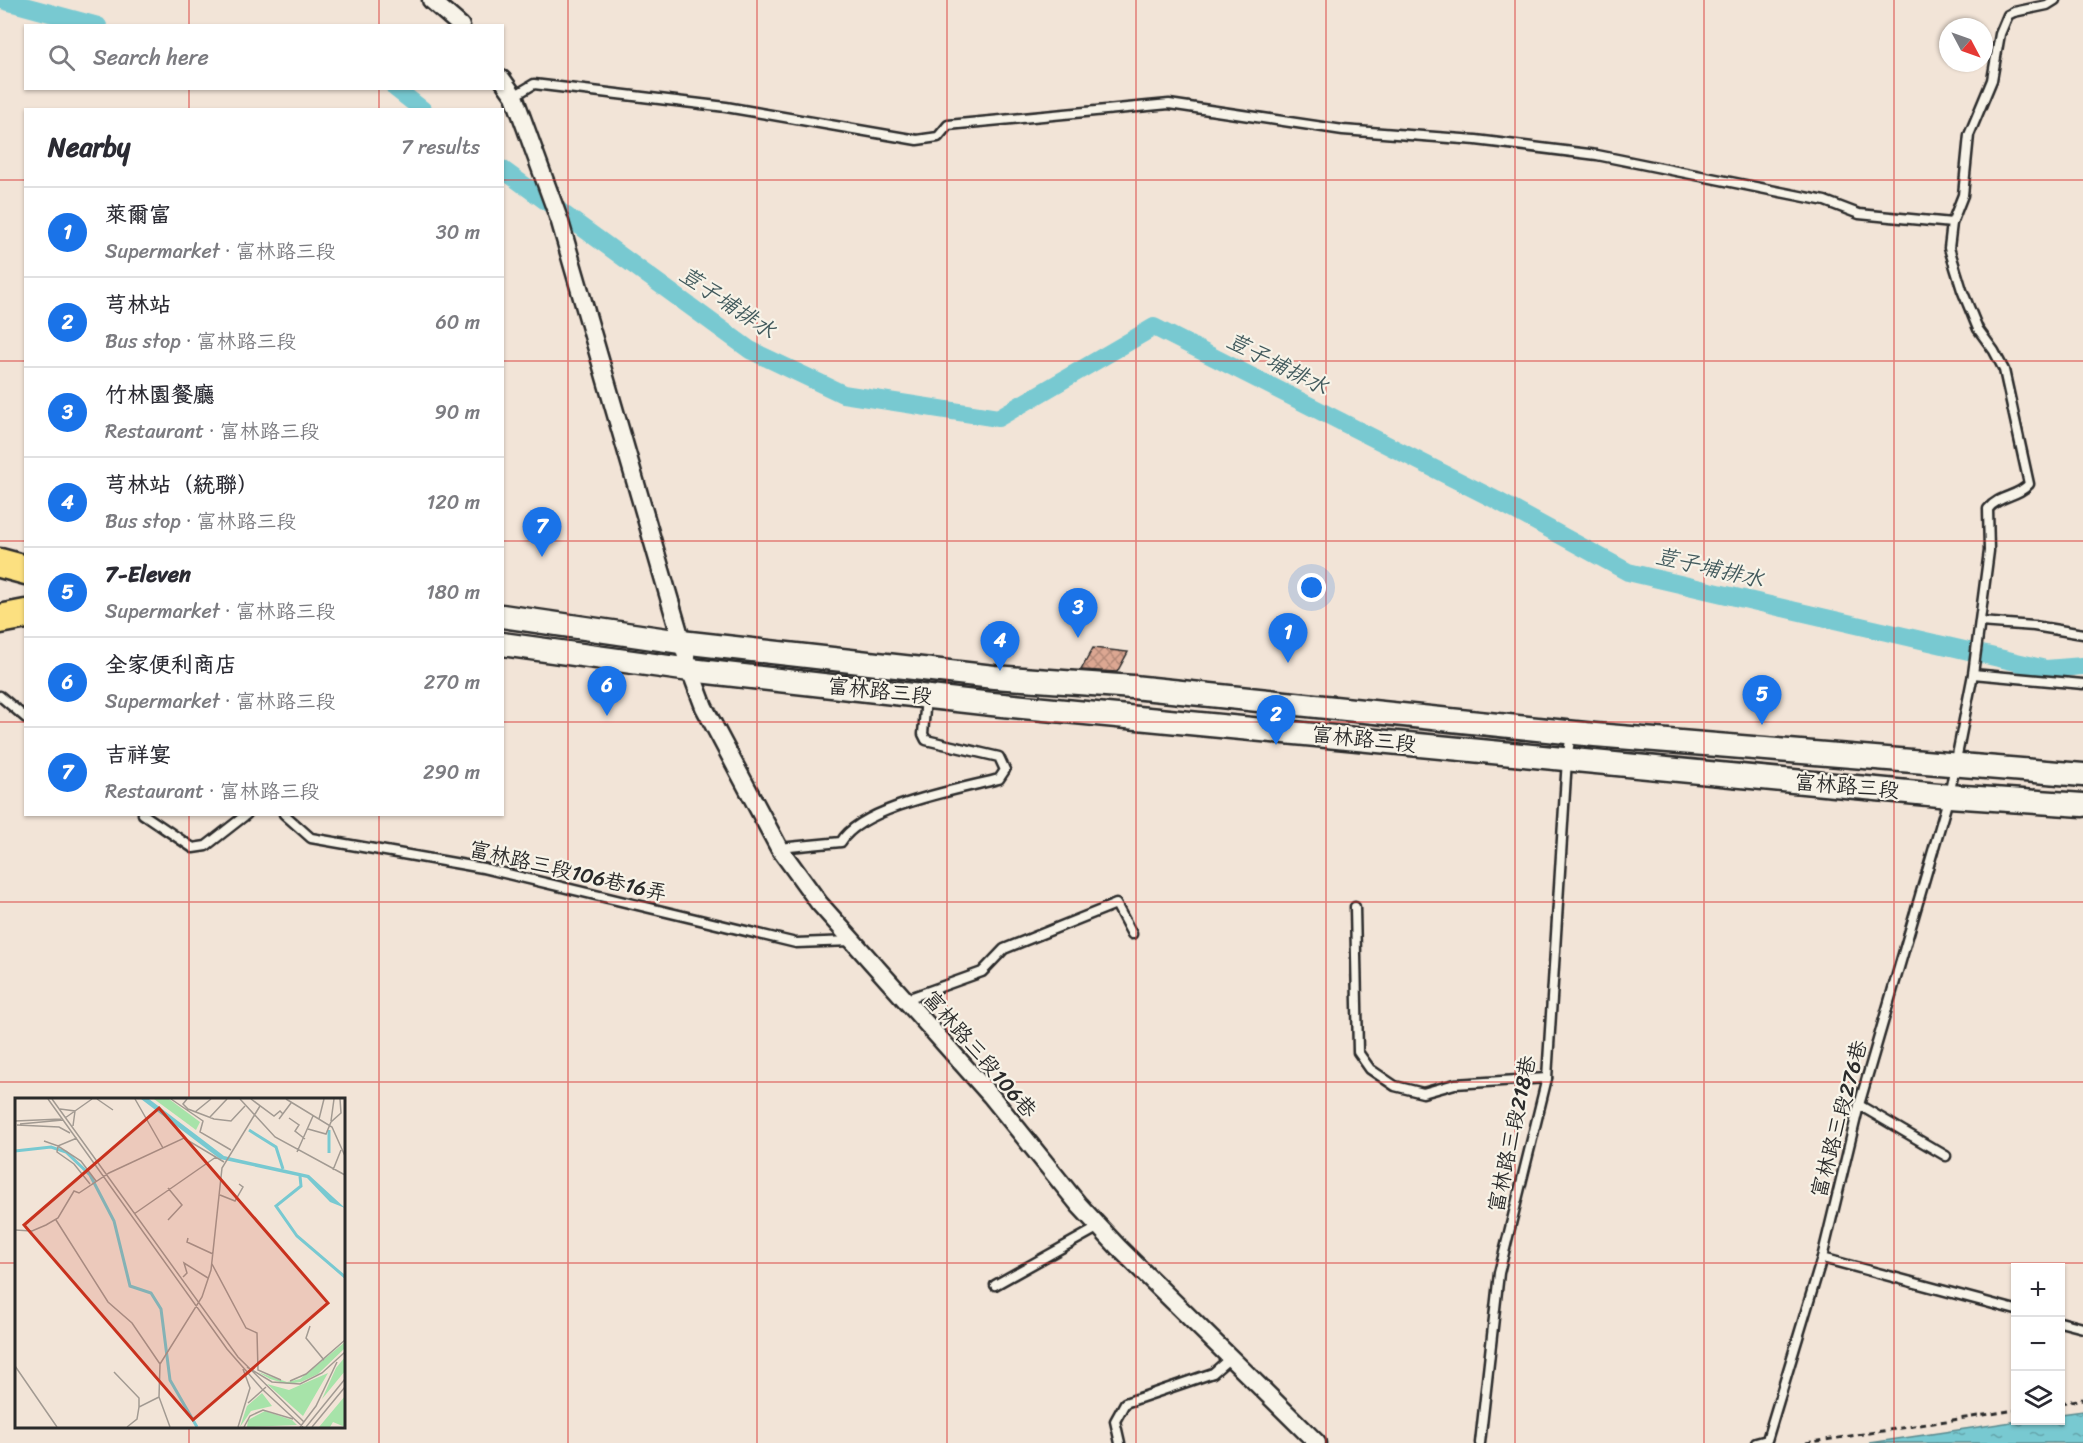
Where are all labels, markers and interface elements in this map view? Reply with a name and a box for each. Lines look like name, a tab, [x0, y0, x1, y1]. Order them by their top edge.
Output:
north arrow	[1939, 18, 1993, 72]
search box	[24, 24, 504, 90]
text: Search here	[93, 38, 209, 77]
icon: search	[45, 41, 78, 74]
text: Nearby	[48, 124, 130, 170]
text: 7 results	[401, 130, 480, 165]
text: 萊爾富	[105, 195, 171, 234]
text: 1	[63, 215, 72, 250]
text: 30 m	[436, 215, 480, 250]
text: Supermarket · 富林路三段	[105, 234, 336, 269]
water label: 荳子埔排水	[671, 255, 785, 350]
text: 芎林站	[105, 285, 171, 324]
text: 2	[62, 305, 73, 340]
text: 60 m	[435, 305, 480, 340]
water label: 荳子埔排水	[1220, 321, 1337, 406]
text: Bus stop · 富林路三段	[105, 324, 296, 359]
text: 竹林園餐廳	[105, 375, 215, 414]
text: 3	[62, 395, 73, 430]
text: 90 m	[435, 395, 480, 430]
text: Restaurant · 富林路三段	[105, 414, 320, 449]
text: 芎林站（統聯）	[105, 465, 259, 504]
text: 4	[61, 485, 74, 520]
text: 120 m	[427, 485, 480, 520]
text: Bus stop · 富林路三段	[105, 504, 296, 539]
pin: 7	[522, 508, 562, 557]
water label: 荳子埔排水	[1652, 536, 1769, 599]
text: 7-Eleven	[105, 555, 191, 594]
your location	[1297, 573, 1326, 602]
text: 5	[61, 575, 74, 610]
text: 180 m	[426, 575, 480, 610]
pin: 3	[1058, 588, 1098, 638]
text: Supermarket · 富林路三段	[105, 594, 336, 629]
pin: 1	[1268, 614, 1308, 663]
pin: 4	[980, 622, 1020, 671]
text: 全家便利商店	[105, 645, 237, 684]
text: 6	[62, 665, 73, 700]
text: 270 m	[424, 665, 480, 700]
pin: 6	[588, 666, 626, 716]
street label: 富林路三段	[826, 667, 934, 715]
pin: 5	[1742, 676, 1782, 725]
text: Supermarket · 富林路三段	[105, 684, 336, 719]
pin: 2	[1256, 696, 1296, 745]
street label: 富林路三段	[1310, 715, 1418, 763]
text: 吉祥宴	[105, 735, 171, 774]
text: 7	[62, 755, 73, 790]
text: 290 m	[423, 755, 480, 790]
street label: 富林路三段	[1793, 762, 1901, 810]
text: Restaurant · 富林路三段	[105, 774, 320, 809]
street label: 富林路三段106巷16弄	[465, 830, 671, 912]
street label: 富林路三段106巷	[913, 981, 1047, 1127]
street label: 富林路三段276巷	[1800, 1036, 1878, 1202]
street label: 富林路三段218巷	[1477, 1052, 1547, 1216]
inset map	[15, 1098, 345, 1428]
map controls	[2011, 1263, 2065, 1425]
button: +	[2011, 1263, 2065, 1317]
button: −	[2011, 1317, 2065, 1371]
button: layers	[2011, 1371, 2065, 1425]

